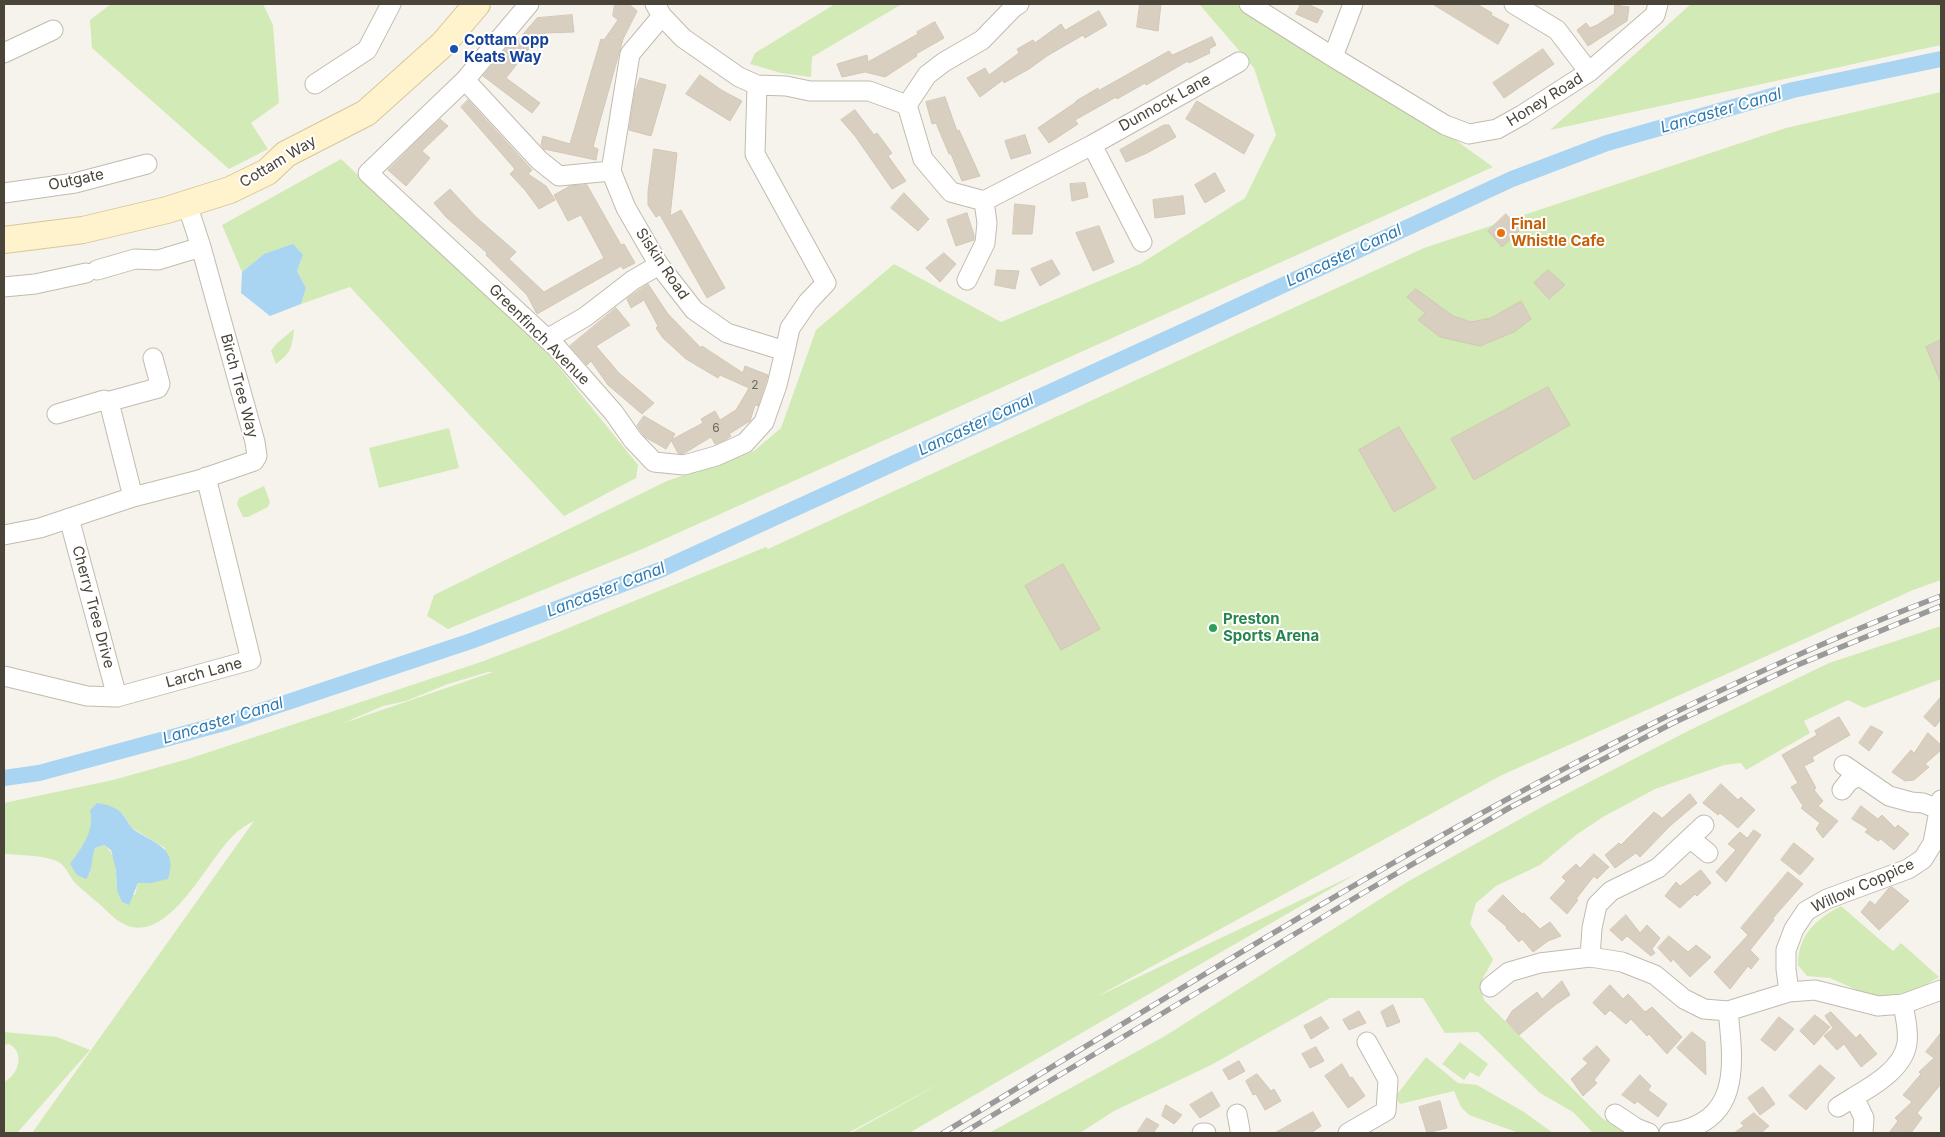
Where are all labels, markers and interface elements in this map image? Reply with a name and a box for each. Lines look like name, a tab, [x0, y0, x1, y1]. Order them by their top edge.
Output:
place label: Cottam opp Keats Way	[464, 31, 549, 66]
marker: Cottam opp Keats Way	[448, 43, 460, 55]
street label: Dunnock Lane	[1116, 70, 1214, 136]
street label: Honey Road	[1504, 70, 1586, 130]
water label: Lancaster Canal	[1658, 85, 1784, 137]
street label: Cottam Way	[237, 132, 319, 192]
street label: Outgate	[47, 165, 105, 195]
place label: Final Whistle Cafe	[1511, 215, 1605, 250]
water label: Lancaster Canal	[1283, 221, 1405, 291]
street label: Siskin Road	[632, 225, 692, 303]
marker: Final Whistle Cafe	[1495, 227, 1507, 239]
street label: Greenfinch Avenue	[485, 281, 593, 389]
street label: Birch Tree Way	[216, 332, 262, 440]
house number: 2	[751, 378, 759, 392]
water label: Lancaster Canal	[915, 390, 1037, 460]
house number: 6	[712, 421, 720, 435]
street label: Cherry Tree Drive	[68, 544, 118, 670]
water label: Lancaster Canal	[544, 559, 668, 621]
place label: Preston Sports Arena	[1223, 610, 1319, 645]
marker: Preston Sports Arena	[1207, 622, 1219, 634]
street label: Larch Lane	[164, 654, 244, 692]
water label: Lancaster Canal	[160, 694, 286, 748]
street label: Willow Coppice	[1809, 855, 1917, 917]

